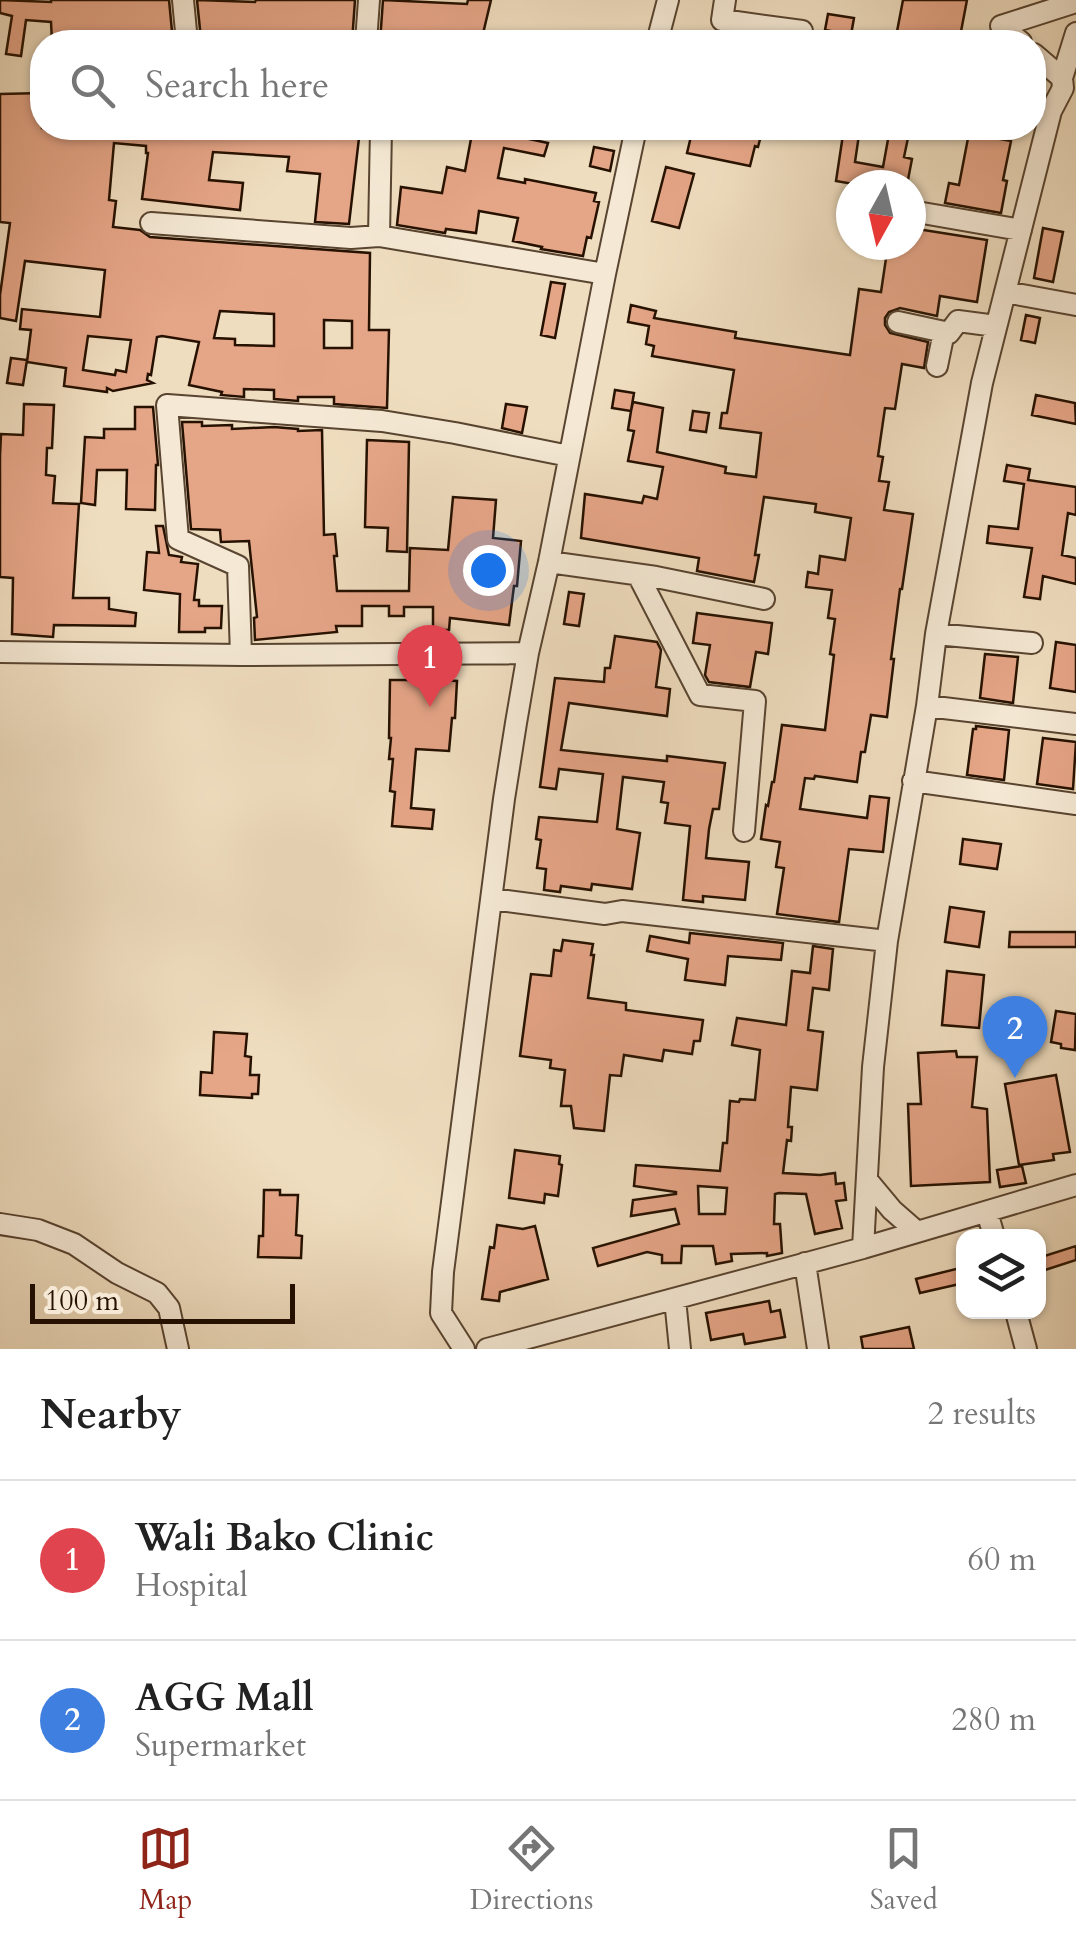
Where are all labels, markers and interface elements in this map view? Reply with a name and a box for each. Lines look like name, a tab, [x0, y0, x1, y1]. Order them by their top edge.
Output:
search box	[30, 30, 1046, 140]
icon: search	[65, 58, 120, 113]
text: Search here	[145, 59, 329, 111]
north arrow	[836, 170, 926, 260]
your location	[463, 545, 514, 596]
pin: 1	[398, 624, 462, 707]
pin: 2	[982, 996, 1048, 1078]
map controls	[956, 1229, 1046, 1319]
button: layers	[956, 1229, 1046, 1319]
scale bar	[30, 1279, 295, 1324]
text: 100 m	[45, 1282, 119, 1320]
text: Nearby	[40, 1386, 182, 1443]
text: 2 results	[928, 1392, 1036, 1436]
text: Wali Bako Clinic	[135, 1512, 434, 1564]
text: 1	[64, 1538, 81, 1582]
text: 60 m	[968, 1538, 1036, 1582]
text: Hospital	[135, 1564, 248, 1608]
text: AGG Mall	[135, 1672, 314, 1724]
text: 2	[64, 1698, 81, 1742]
text: 280 m	[951, 1698, 1036, 1742]
text: Supermarket	[135, 1724, 306, 1768]
tab: Map	[138, 1821, 193, 1919]
tab: Directions	[470, 1821, 593, 1919]
tab: Saved	[870, 1821, 938, 1919]

